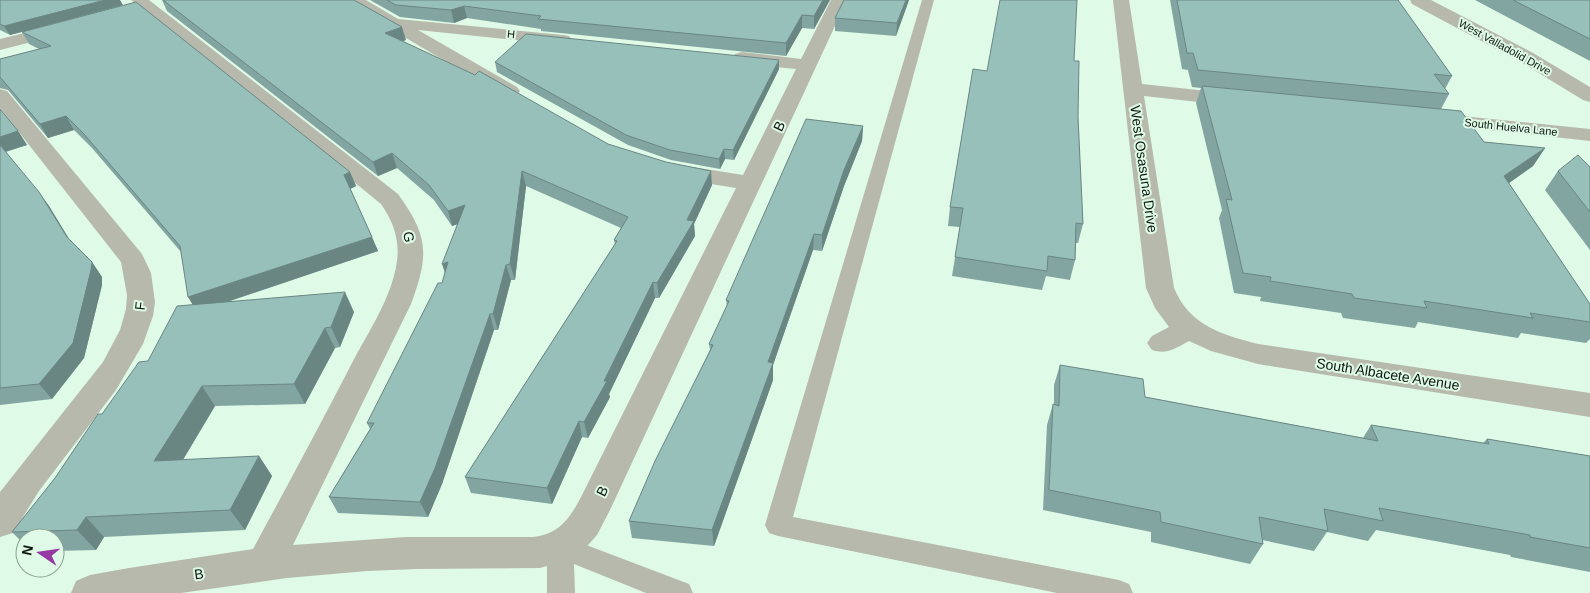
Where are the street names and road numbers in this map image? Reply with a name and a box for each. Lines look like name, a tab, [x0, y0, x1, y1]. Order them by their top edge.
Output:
street label: West Valladolid Drive	[1457, 17, 1553, 77]
street label: H	[506, 28, 516, 40]
street label: West Osasuna Drive	[1127, 104, 1161, 234]
street label: South Huelva Lane	[1464, 116, 1558, 138]
street label: B	[770, 118, 788, 134]
street label: G	[400, 230, 418, 244]
street label: F	[132, 301, 148, 311]
street label: South Albacete Avenue	[1315, 355, 1461, 393]
street label: B	[593, 483, 611, 499]
street label: B	[193, 565, 205, 583]

